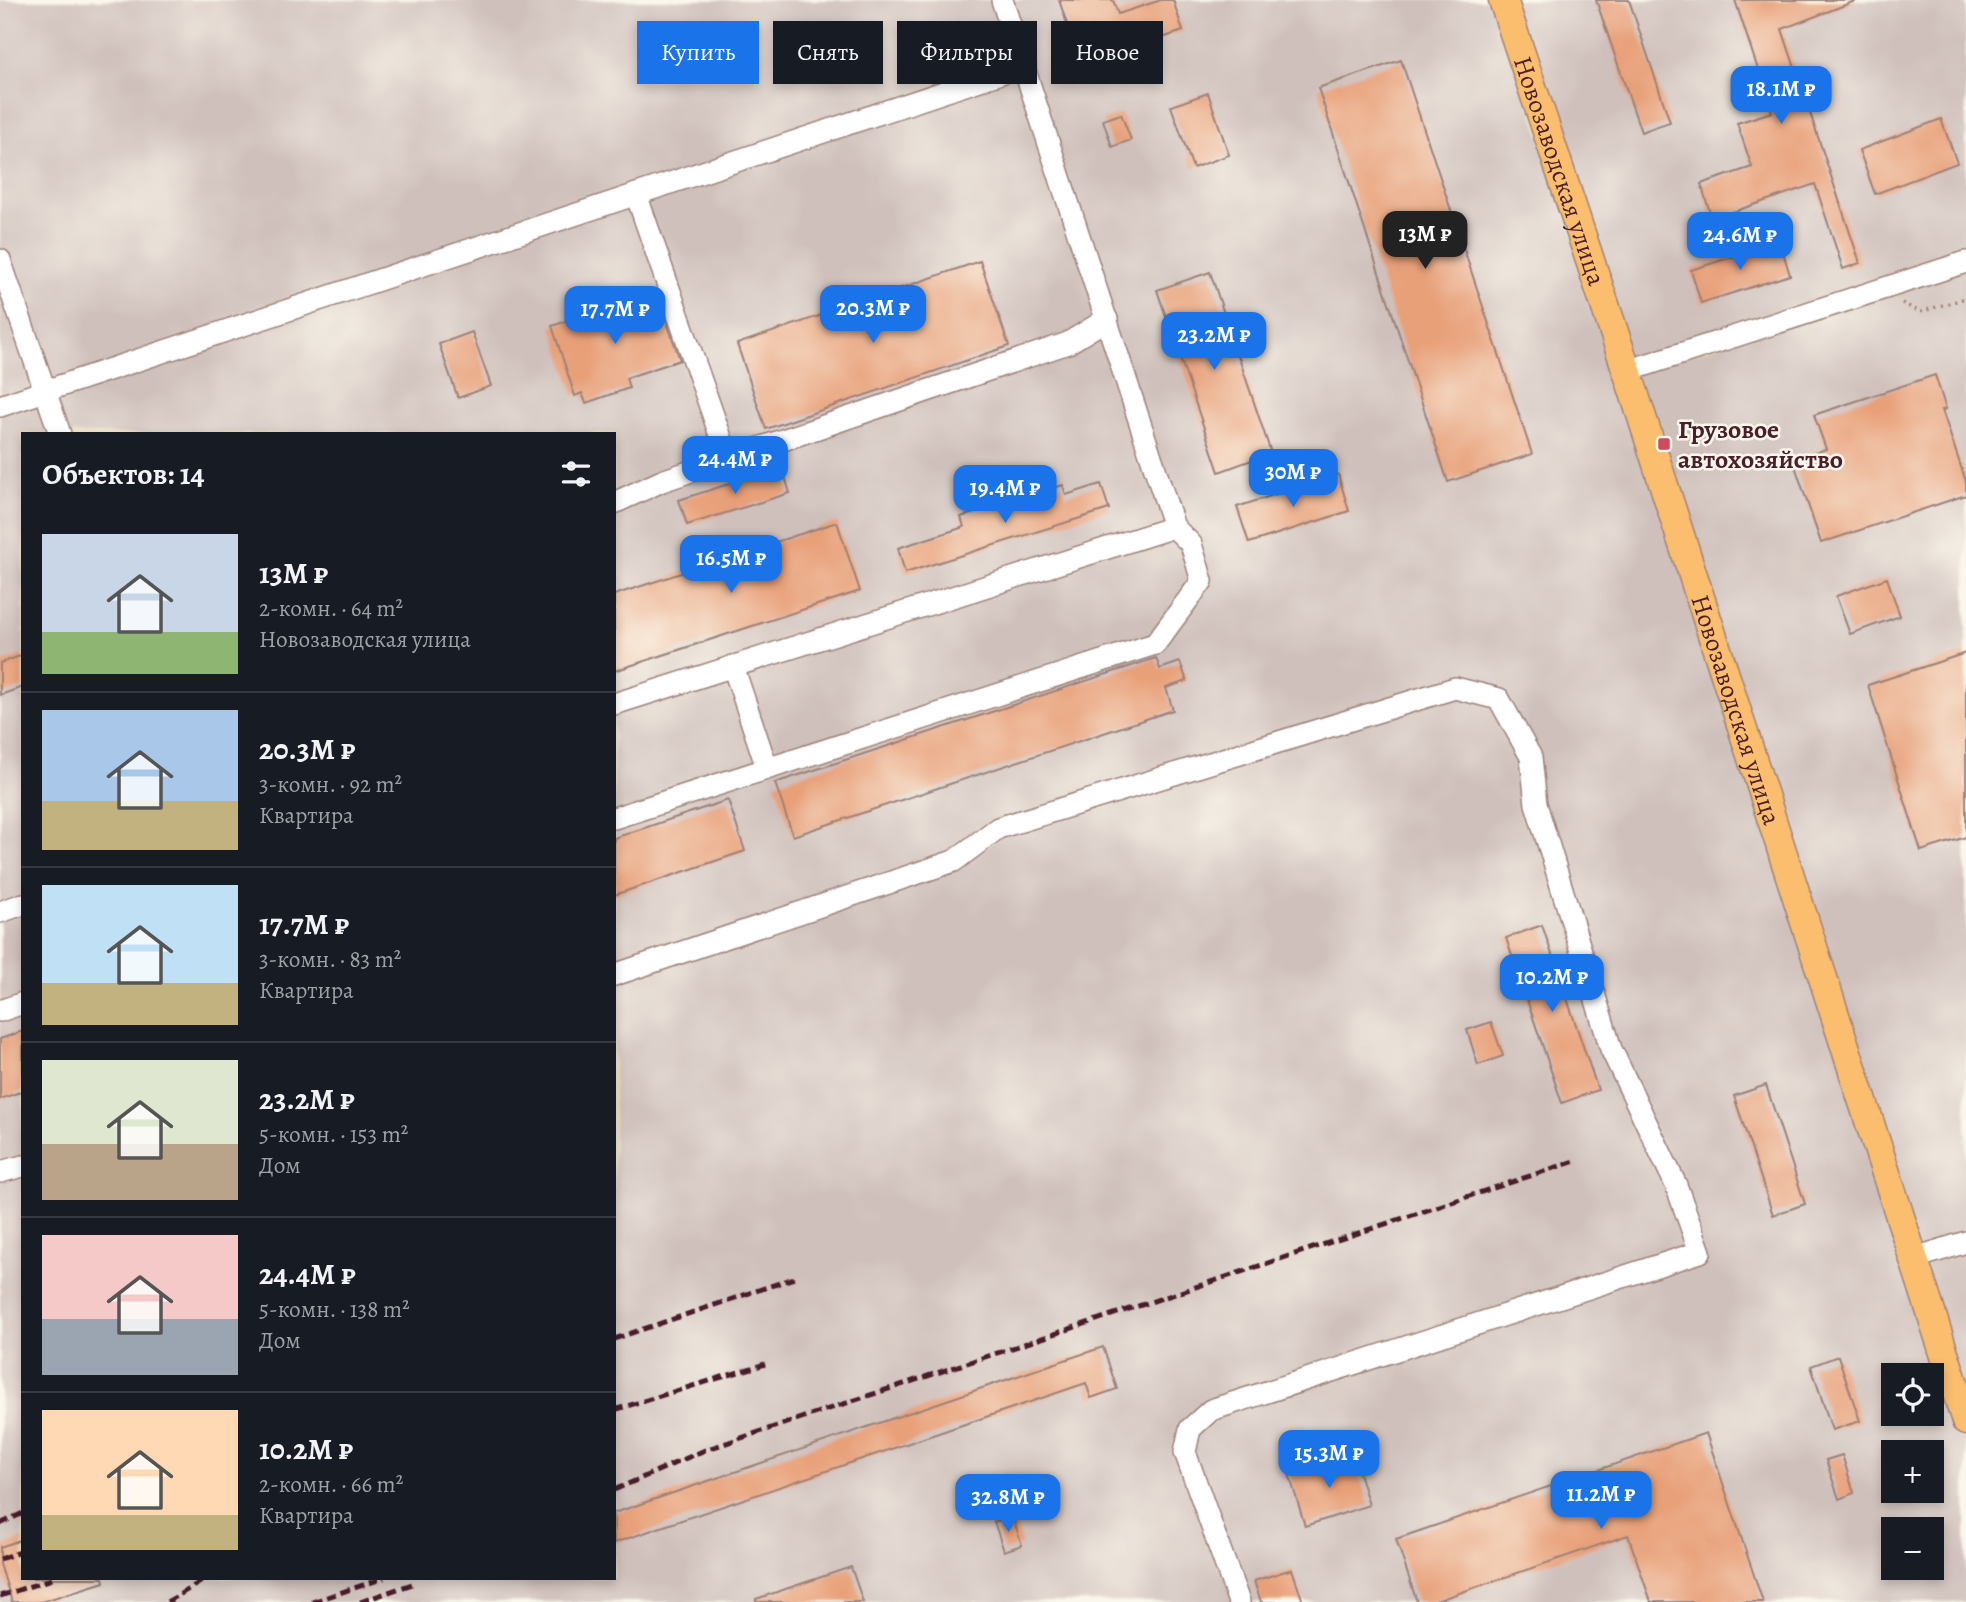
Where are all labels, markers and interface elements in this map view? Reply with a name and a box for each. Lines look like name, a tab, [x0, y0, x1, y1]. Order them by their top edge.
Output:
chip: Купить	[637, 21, 759, 84]
chip: Снять	[773, 21, 883, 84]
chip: Фильтры	[897, 21, 1037, 84]
chip: Новое	[1051, 21, 1163, 84]
street label: Новозаводская улица	[1505, 52, 1615, 290]
pin: 18.1M ₽	[1716, 66, 1846, 126]
text: 18.1M ₽	[1747, 73, 1815, 104]
pin: 13M ₽	[1376, 212, 1474, 271]
pin: 24.6M ₽	[1675, 212, 1805, 272]
text: 13M ₽	[1398, 218, 1452, 249]
text: 24.6M ₽	[1703, 219, 1777, 250]
pin: 17.7M ₽	[550, 286, 680, 346]
pin: 20.3M ₽	[808, 286, 938, 345]
text: 20.3M ₽	[836, 292, 910, 323]
text: 17.7M ₽	[580, 293, 650, 324]
pin: 23.2M ₽	[1149, 312, 1279, 372]
text: 23.2M ₽	[1177, 319, 1251, 350]
place label: Грузовое автохозяйство	[1678, 412, 1843, 477]
pin: 24.4M ₽	[670, 436, 800, 496]
marker: Грузовое автохозяйство	[1656, 436, 1672, 452]
text: 24.4M ₽	[698, 443, 772, 474]
pin: 30M ₽	[1244, 449, 1342, 509]
text: Объектов: 14	[42, 454, 204, 494]
icon: filters	[557, 455, 595, 493]
text: 30M ₽	[1265, 456, 1321, 487]
pin: 19.4M ₽	[940, 466, 1070, 525]
text: 19.4M ₽	[969, 472, 1041, 503]
pin: 16.5M ₽	[666, 536, 796, 595]
text: 16.5M ₽	[696, 542, 766, 573]
text: 13M ₽	[259, 553, 328, 593]
icon: home	[98, 562, 182, 646]
street label: Новозаводская улица	[1683, 590, 1790, 829]
text: 2-комн. · 64 m²	[259, 593, 403, 624]
text: Новозаводская улица	[259, 624, 471, 655]
text: 20.3M ₽	[259, 729, 355, 769]
icon: home	[98, 738, 182, 822]
text: 3-комн. · 92 m²	[259, 769, 402, 800]
text: Квартира	[259, 800, 354, 831]
text: 17.7M ₽	[259, 904, 349, 944]
icon: home	[98, 913, 182, 997]
text: 3-комн. · 83 m²	[259, 944, 401, 975]
pin: 10.2M ₽	[1487, 954, 1617, 1014]
text: 10.2M ₽	[1516, 961, 1588, 992]
text: Квартира	[259, 975, 354, 1006]
text: 23.2M ₽	[259, 1079, 355, 1119]
icon: home	[98, 1088, 182, 1172]
text: 5-комн. · 153 m²	[259, 1119, 408, 1150]
text: Дом	[259, 1150, 301, 1181]
text: 24.4M ₽	[259, 1254, 356, 1294]
icon: home	[98, 1263, 182, 1347]
text: 5-комн. · 138 m²	[259, 1294, 410, 1325]
text: Дом	[259, 1325, 301, 1356]
map controls	[1881, 1363, 1944, 1580]
button: locate	[1881, 1363, 1944, 1426]
text: 10.2M ₽	[259, 1429, 353, 1469]
pin: 15.3M ₽	[1264, 1430, 1394, 1490]
text: 15.3M ₽	[1294, 1437, 1364, 1468]
icon: home	[98, 1438, 182, 1522]
button: +	[1881, 1440, 1944, 1503]
text: 2-комн. · 66 m²	[259, 1469, 403, 1500]
pin: 11.2M ₽	[1536, 1472, 1666, 1531]
pin: 32.8M ₽	[943, 1474, 1073, 1534]
text: 11.2M ₽	[1567, 1478, 1635, 1509]
text: 32.8M ₽	[971, 1481, 1045, 1512]
text: Квартира	[259, 1500, 354, 1531]
button: −	[1881, 1517, 1944, 1580]

